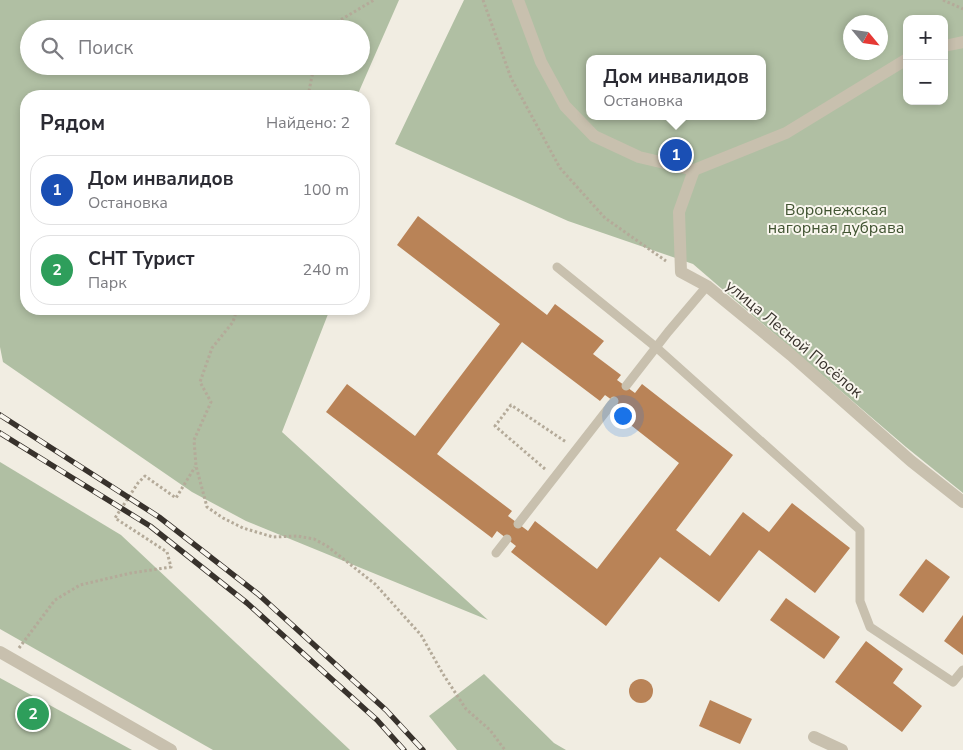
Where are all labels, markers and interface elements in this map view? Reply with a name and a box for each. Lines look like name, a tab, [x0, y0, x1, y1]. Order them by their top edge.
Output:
north arrow	[843, 15, 888, 60]
map controls	[903, 15, 948, 105]
button: +	[903, 15, 948, 60]
search box	[20, 20, 370, 75]
icon: search	[38, 34, 66, 62]
text: Поиск	[78, 35, 133, 61]
popup	[586, 55, 766, 120]
button: −	[903, 60, 948, 105]
text: Дом инвалидов	[603, 64, 749, 90]
text: Остановка	[603, 90, 683, 112]
text: Рядом	[40, 109, 105, 137]
text: Найдено: 2	[266, 112, 350, 134]
pin: 1	[660, 136, 692, 174]
text: Дом инвалидов	[88, 166, 234, 192]
text: 1	[52, 179, 62, 201]
text: 100 m	[302, 179, 349, 201]
text: Остановка	[88, 192, 168, 214]
park label: Воронежская нагорная дубрава	[768, 199, 904, 239]
text: СНТ Турист	[88, 246, 195, 272]
text: 2	[52, 259, 62, 281]
text: 240 m	[302, 259, 349, 281]
text: Парк	[88, 272, 127, 294]
street label: улица Лесной Посёлок	[721, 275, 868, 403]
your location	[610, 403, 636, 429]
pin: 2	[17, 695, 49, 733]

